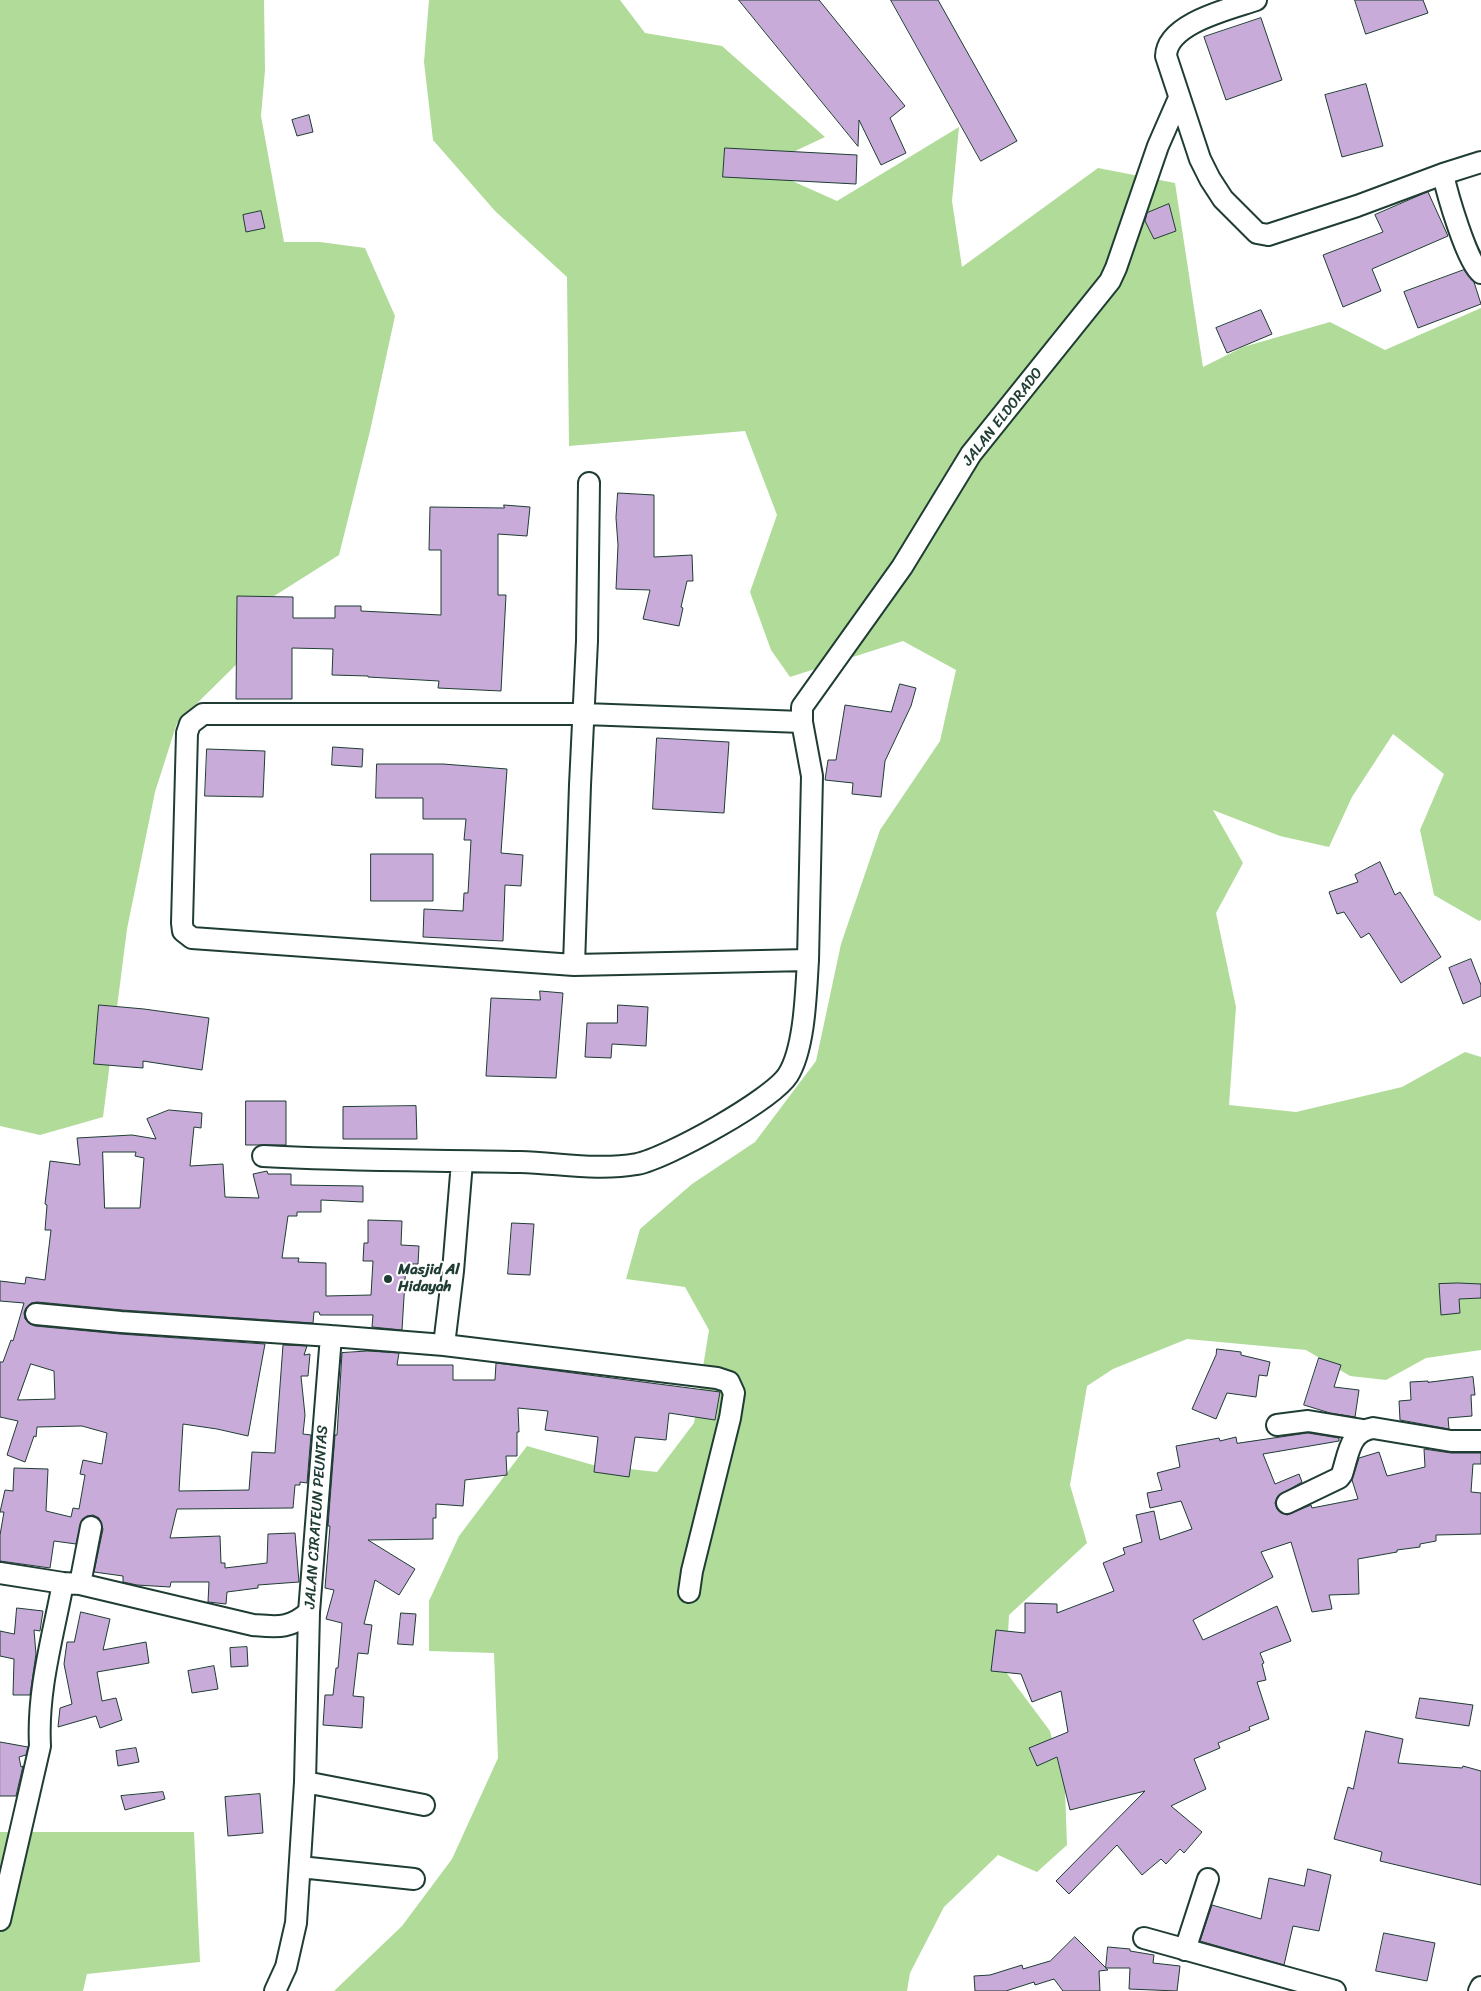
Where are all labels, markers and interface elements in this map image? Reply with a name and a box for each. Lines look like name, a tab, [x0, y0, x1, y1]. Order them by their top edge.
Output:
street label: JALAN ELDORADO	[959, 364, 1047, 470]
place label: Masjid Al Hidayah	[398, 1261, 460, 1296]
marker: Masjid Al Hidayah	[382, 1273, 394, 1285]
street label: JALAN CIRATEUN PEUNTAS	[302, 1425, 332, 1609]

